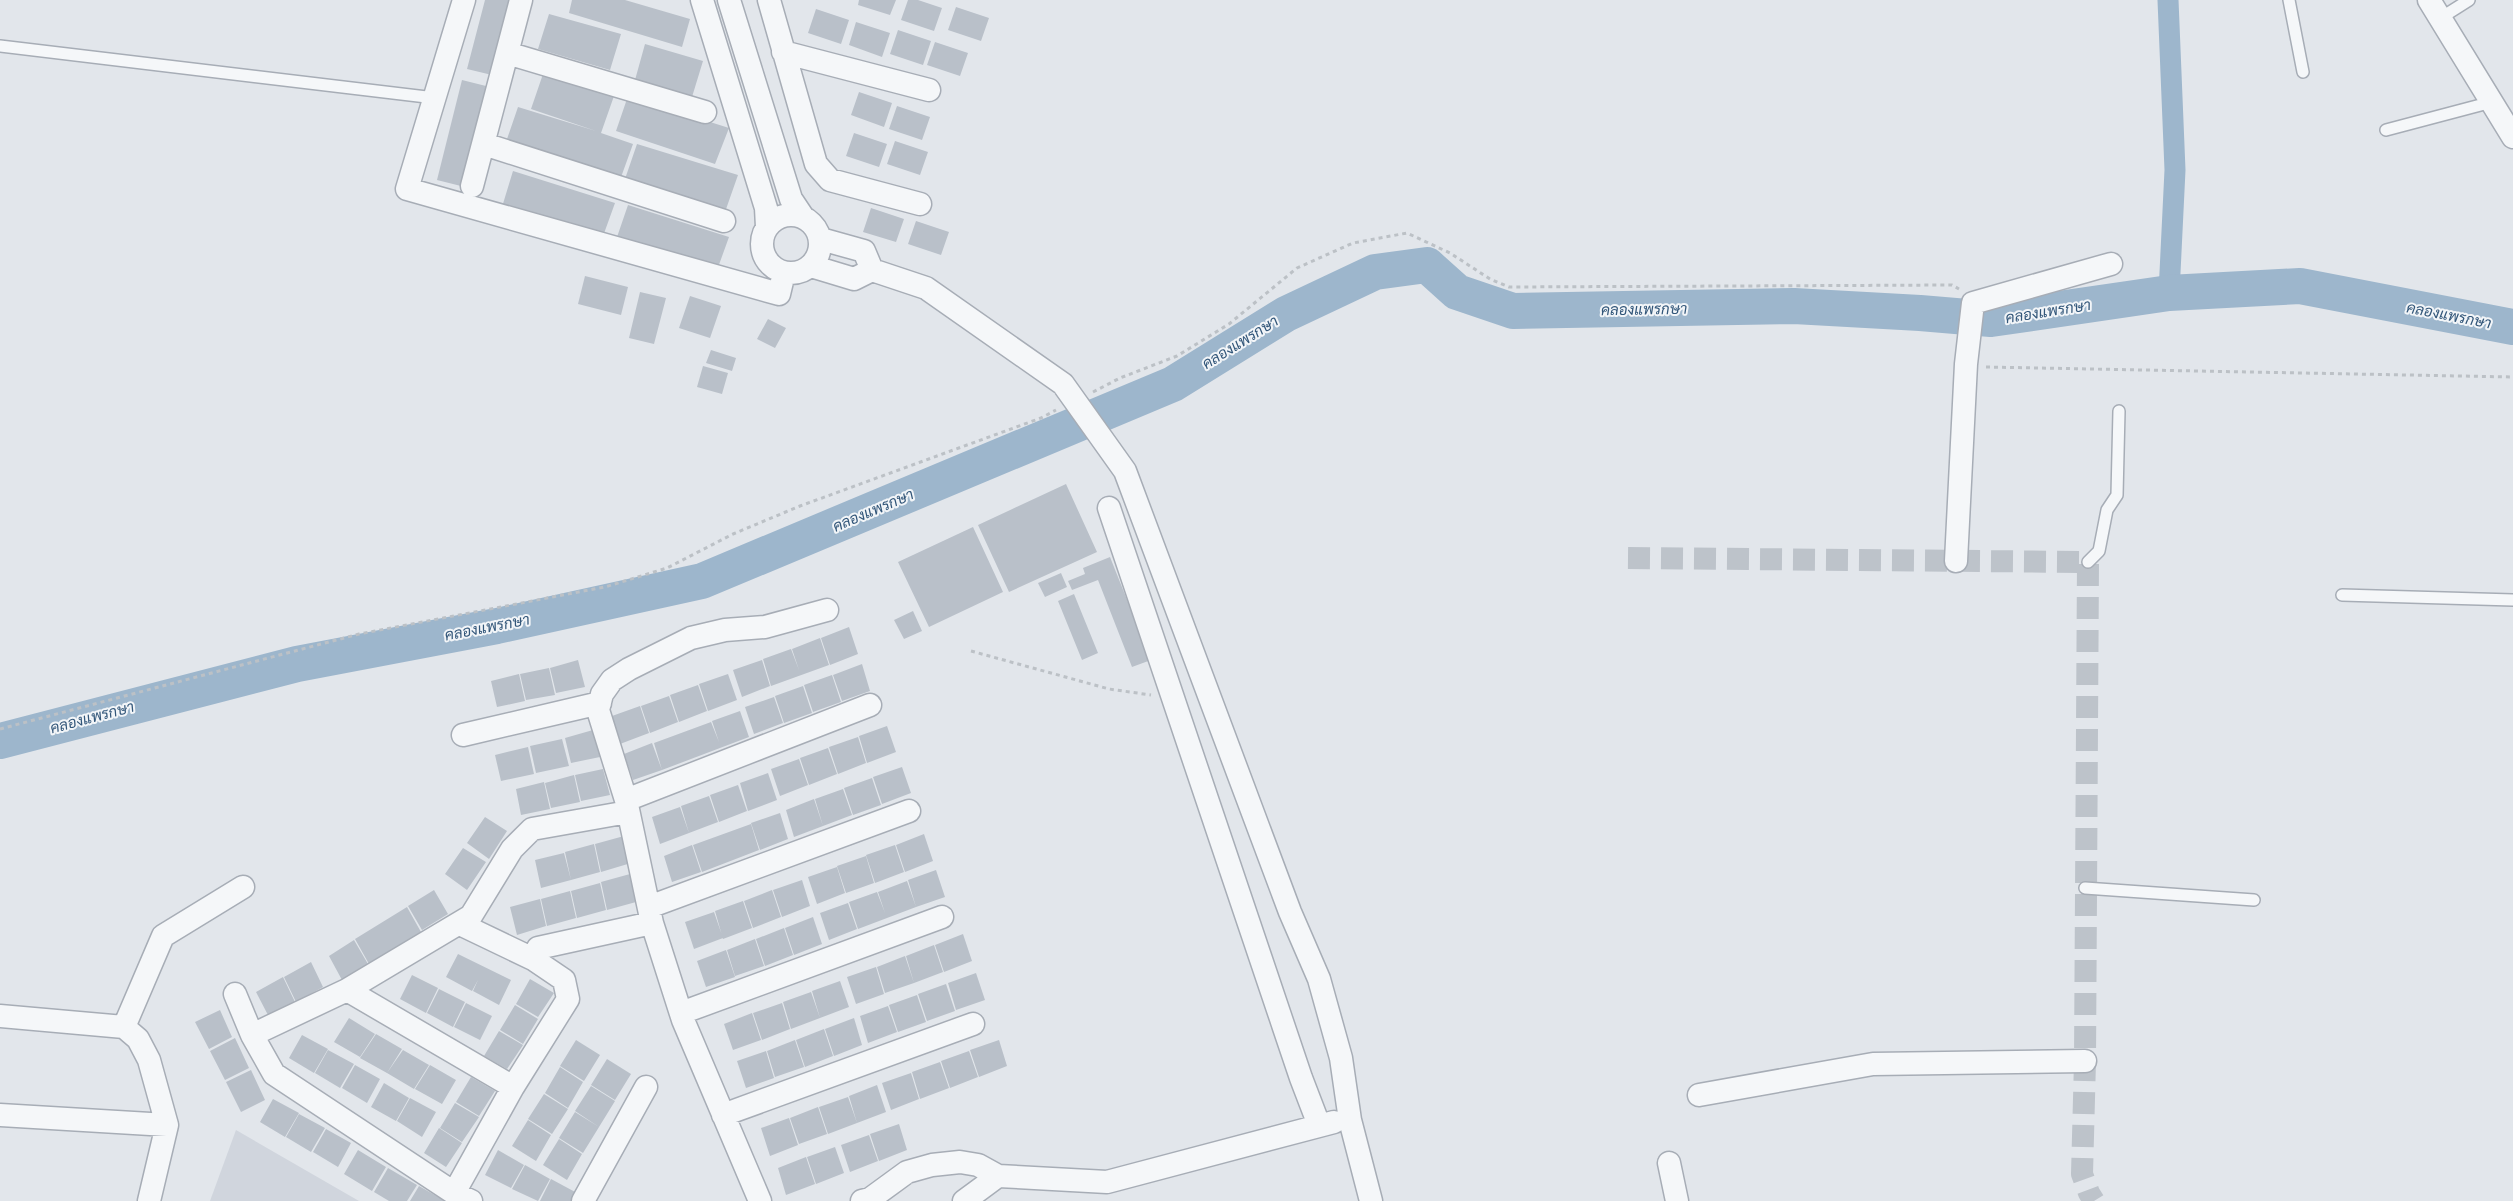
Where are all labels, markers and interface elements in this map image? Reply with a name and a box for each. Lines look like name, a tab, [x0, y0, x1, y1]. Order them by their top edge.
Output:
water label: คลองแพรกษา	[2004, 295, 2092, 327]
water label: คลองแพรกษา	[2405, 297, 2493, 333]
water label: คลองแพรกษา	[1601, 299, 1687, 319]
water label: คลองแพรกษา	[1198, 311, 1282, 373]
water label: คลองแพรกษา	[830, 484, 916, 536]
water label: คลองแพรกษา	[443, 609, 531, 645]
water label: คลองแพรกษา	[48, 697, 136, 737]

